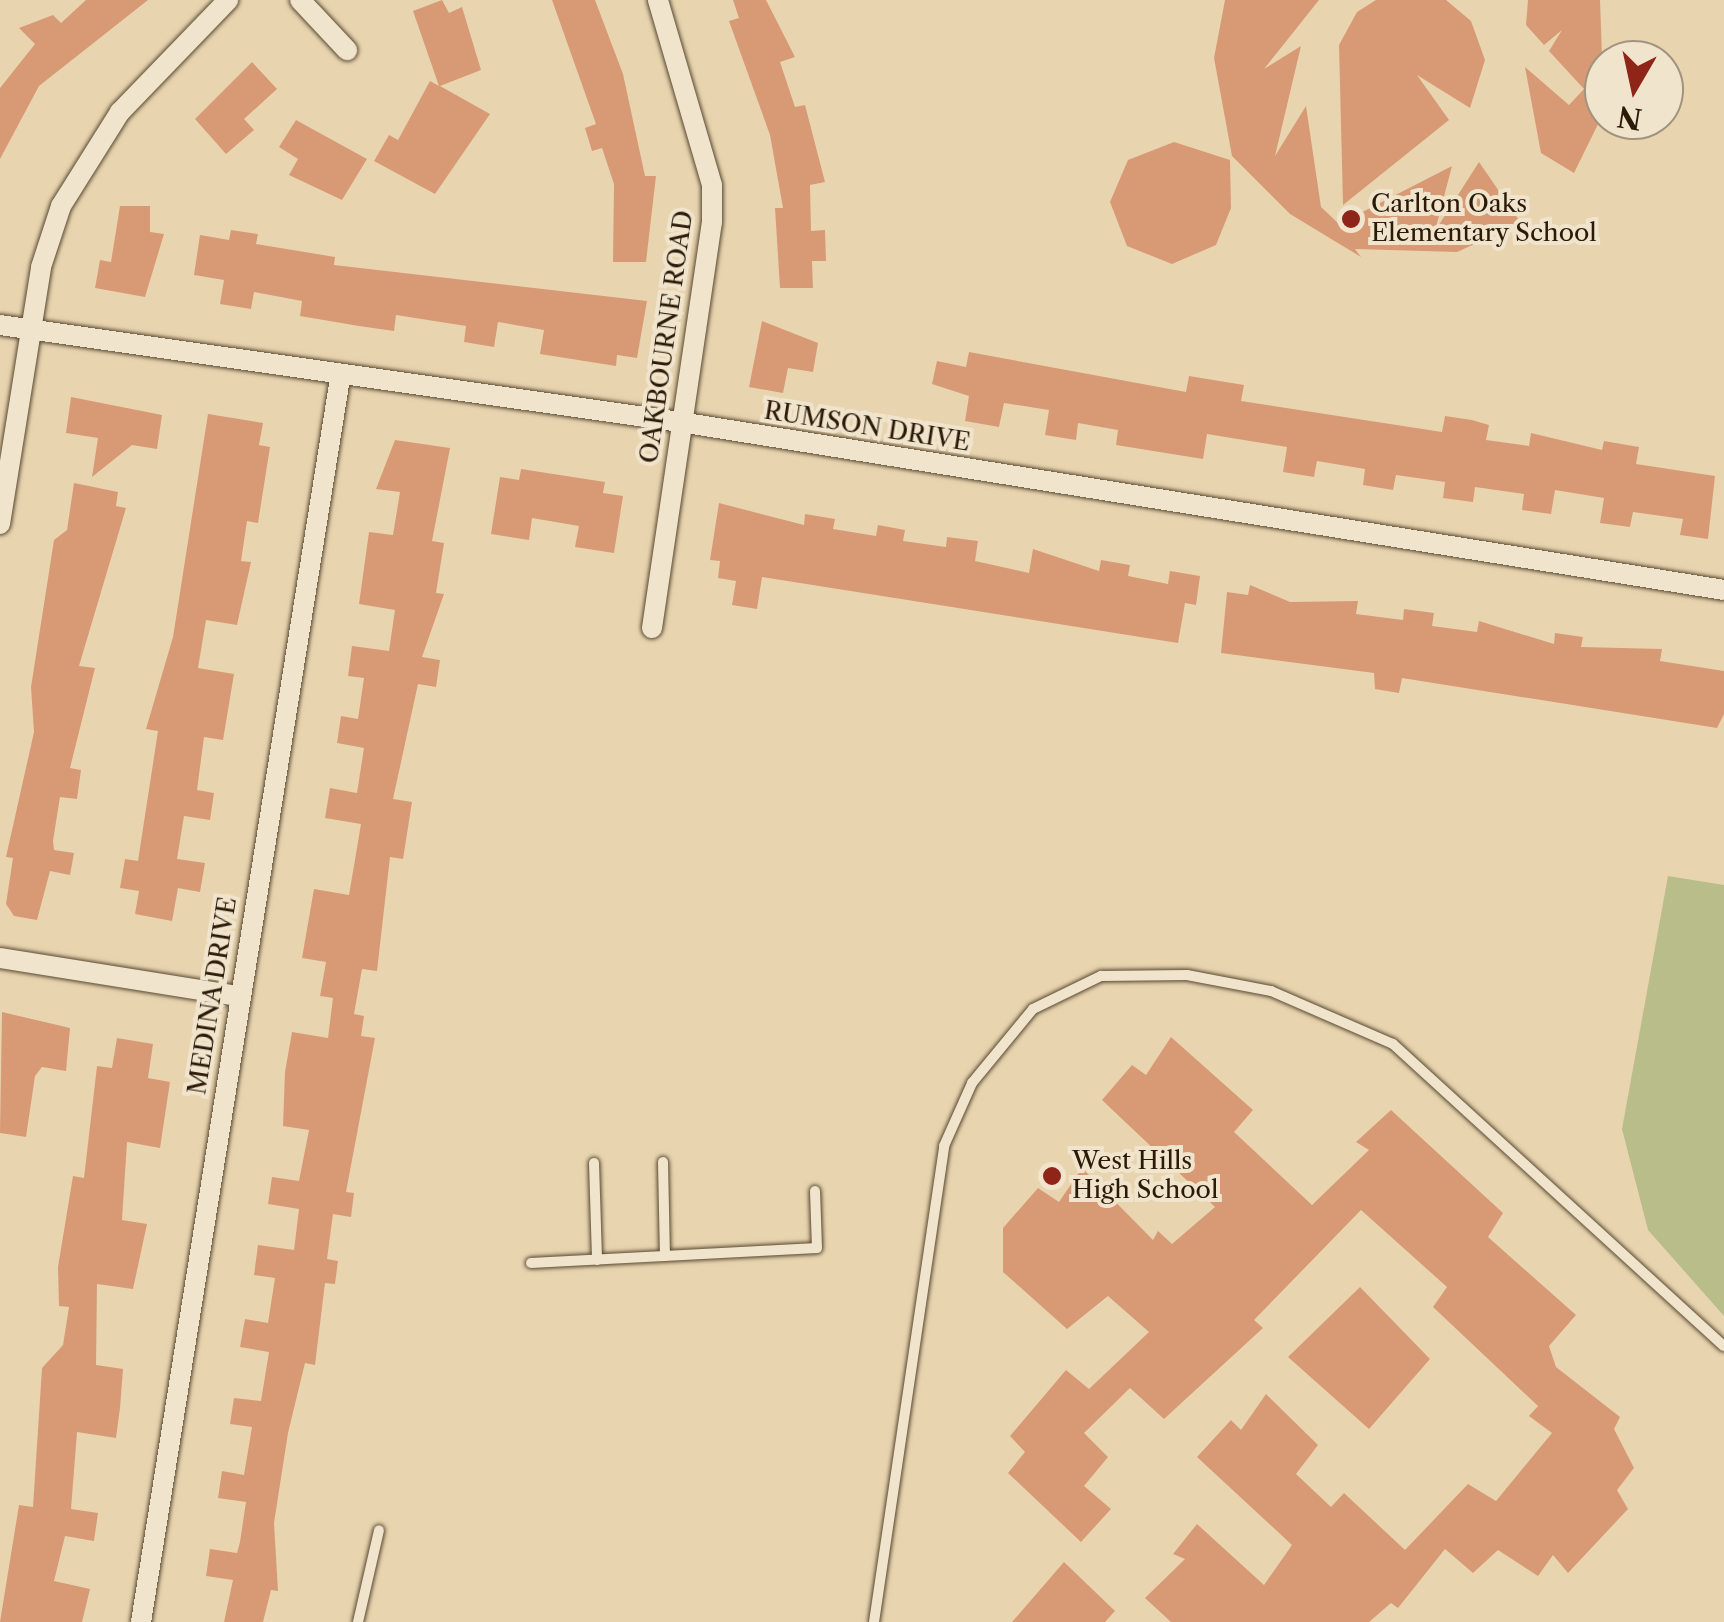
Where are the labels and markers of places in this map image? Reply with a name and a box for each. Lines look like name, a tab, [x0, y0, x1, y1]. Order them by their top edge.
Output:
place label: Carlton Oaks Elementary School	[1371, 190, 1598, 249]
marker: Carlton Oaks Elementary School	[1340, 208, 1362, 230]
place label: West Hills High School	[1072, 1147, 1218, 1206]
marker: West Hills High School	[1041, 1165, 1063, 1187]

